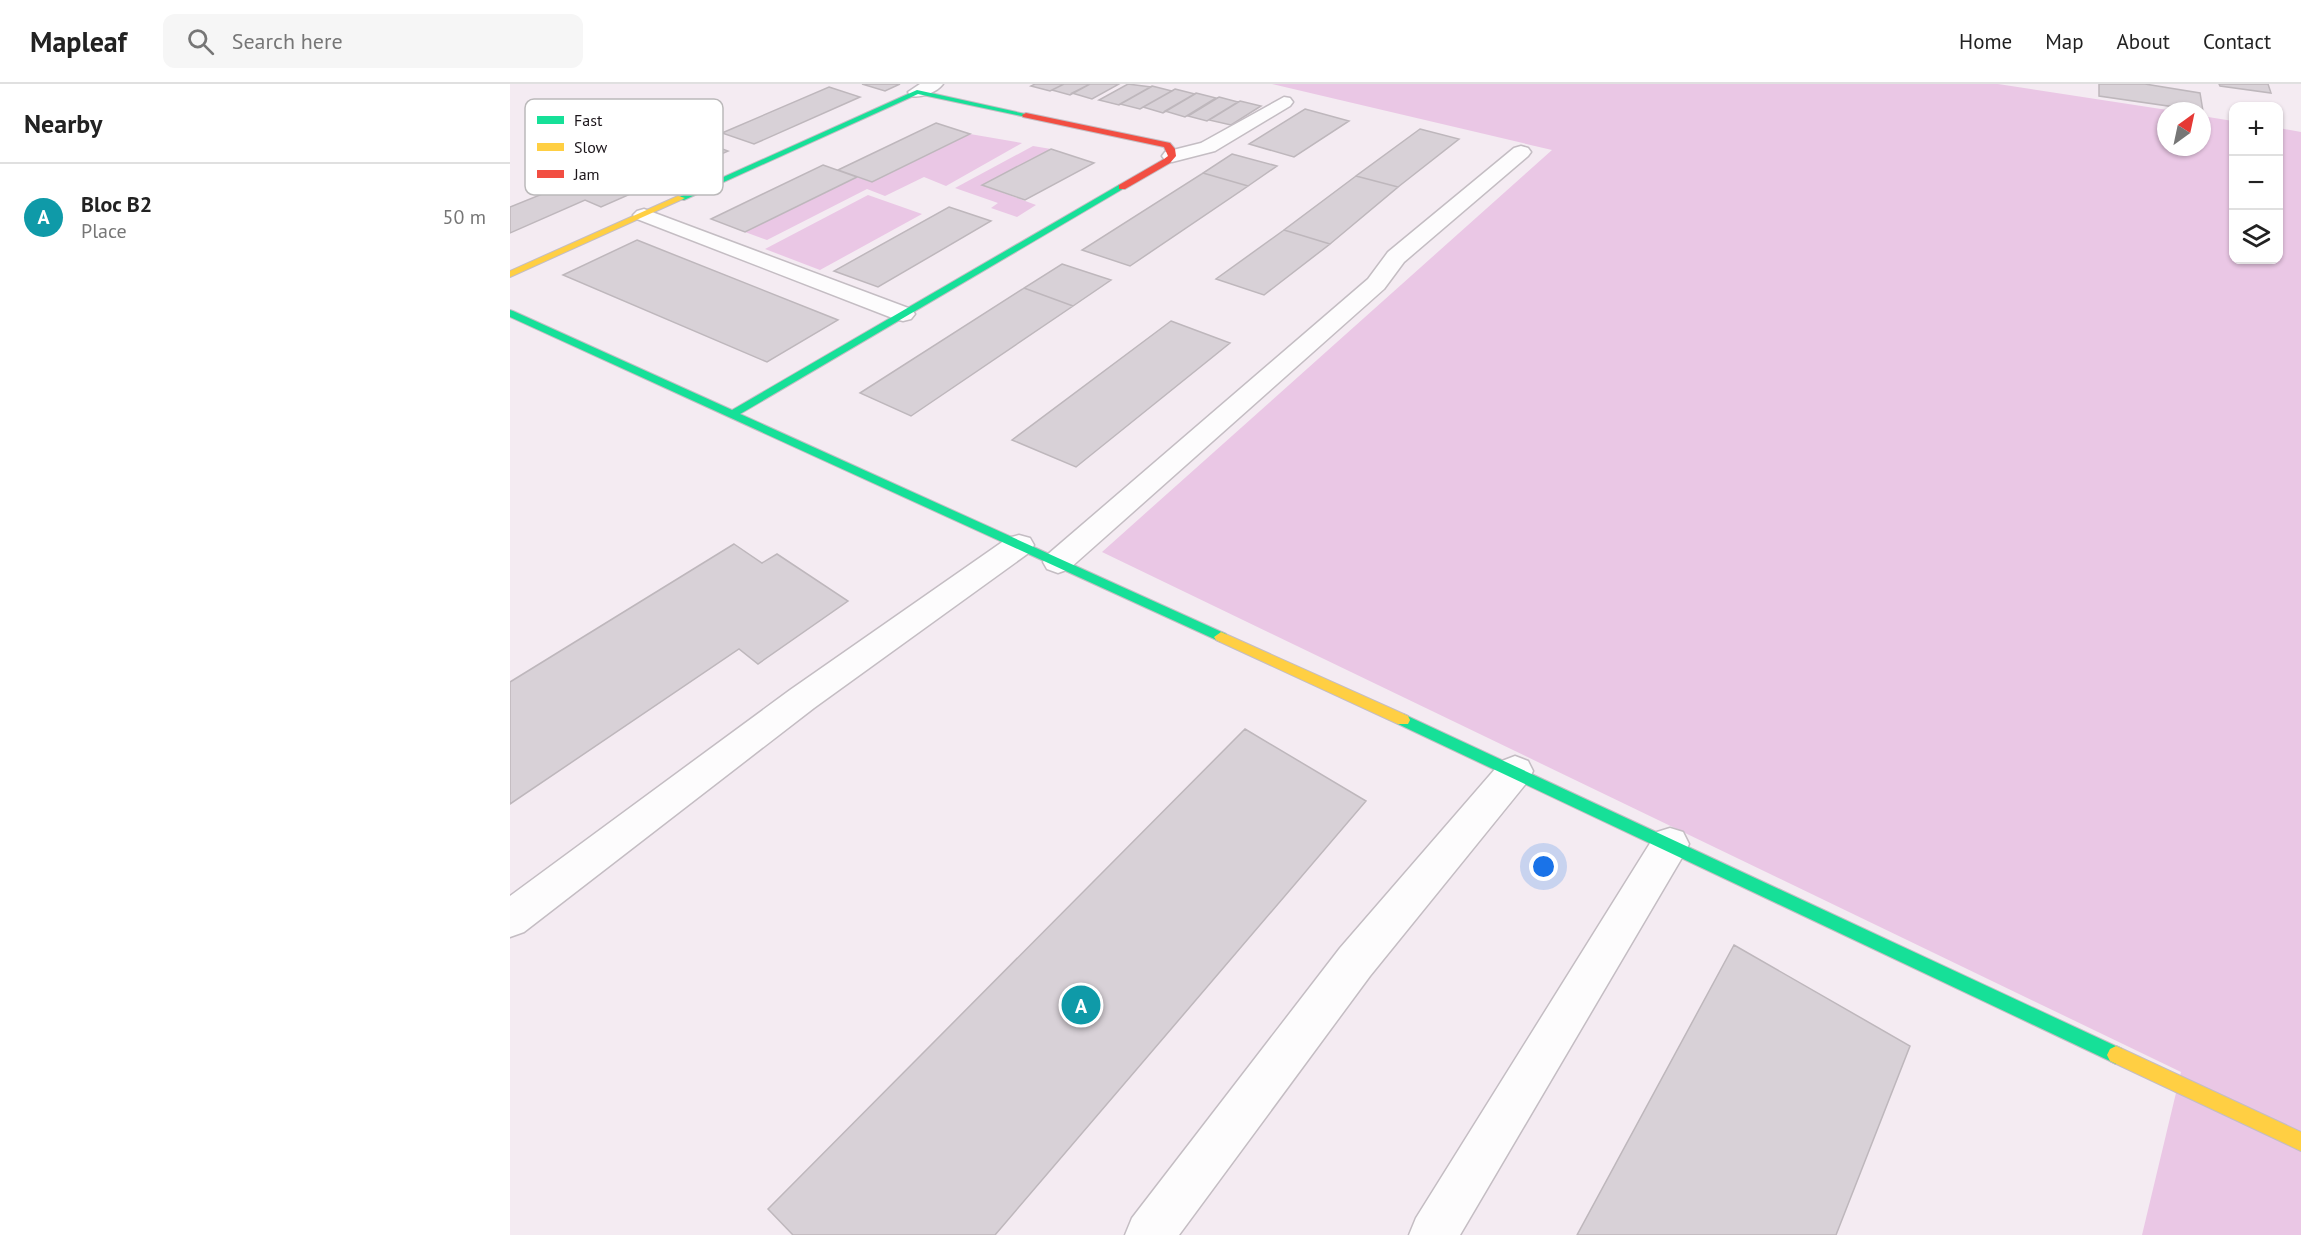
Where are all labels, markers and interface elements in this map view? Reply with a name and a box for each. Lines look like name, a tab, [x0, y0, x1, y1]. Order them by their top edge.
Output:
search box	[163, 14, 583, 68]
text: Mapleaf	[30, 23, 127, 60]
icon: search	[184, 25, 217, 58]
text: Search here	[232, 27, 343, 55]
text: Home	[1959, 28, 2012, 55]
text: Map	[2045, 28, 2084, 55]
text: About	[2117, 28, 2170, 55]
text: Contact	[2203, 28, 2271, 55]
legend	[525, 99, 723, 195]
north arrow	[2157, 102, 2211, 156]
map controls	[2229, 102, 2283, 264]
button: +	[2229, 102, 2283, 156]
text: Nearby	[24, 107, 102, 140]
text: Fast	[574, 110, 603, 130]
text: Slow	[574, 137, 608, 157]
button: −	[2229, 156, 2283, 210]
text: Jam	[573, 164, 600, 184]
text: Bloc B2	[81, 190, 152, 218]
text: A	[37, 204, 50, 230]
text: 50 m	[443, 204, 486, 230]
button: layers	[2229, 210, 2283, 264]
text: Place	[81, 218, 127, 244]
your location	[1529, 852, 1558, 881]
pin: A	[1062, 982, 1100, 1028]

